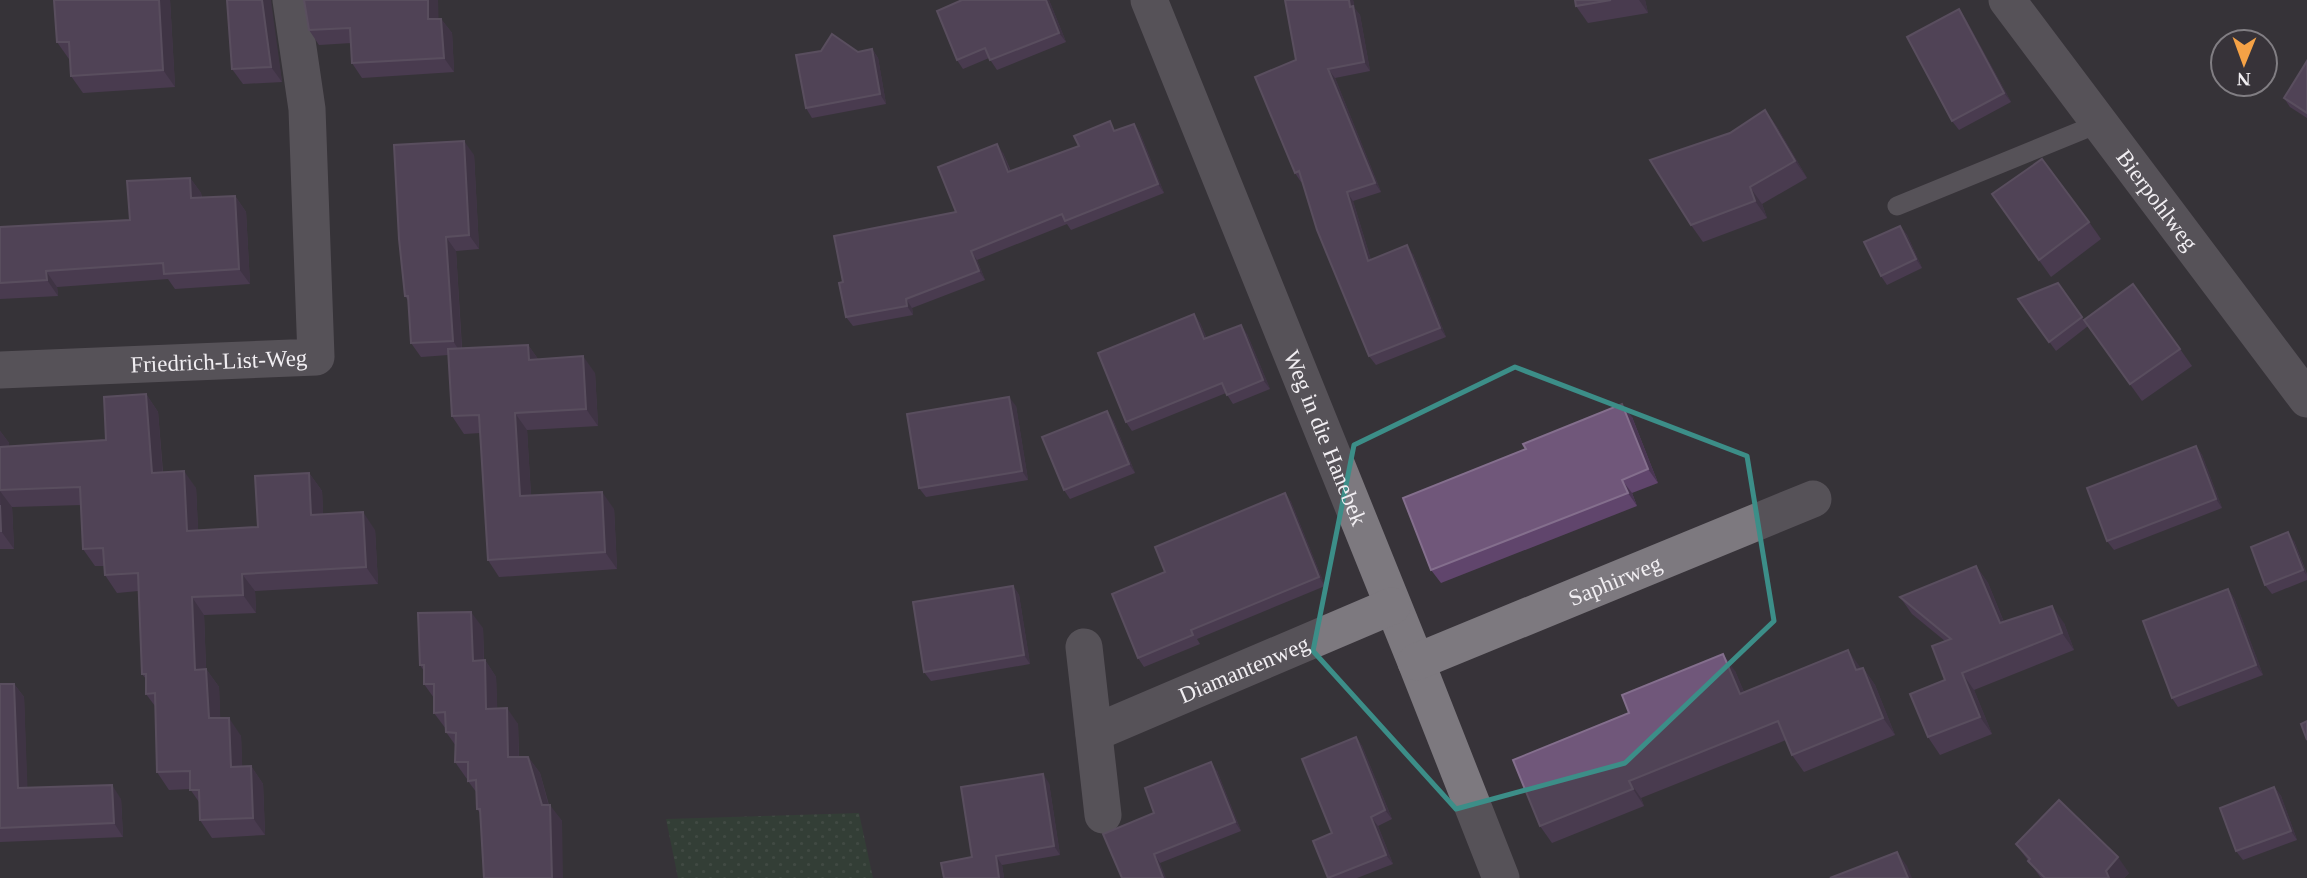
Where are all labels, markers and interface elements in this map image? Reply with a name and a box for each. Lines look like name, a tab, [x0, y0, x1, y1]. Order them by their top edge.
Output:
north arrow	[2209, 28, 2279, 98]
text: N	[2236, 69, 2251, 90]
street label: Bierpohlweg	[2111, 145, 2203, 256]
street label: Friedrich-List-Weg	[130, 345, 308, 378]
street label: Weg in die Hanebek	[1279, 347, 1372, 530]
street label: Saphirweg	[1565, 550, 1666, 611]
street label: Diamantenweg	[1175, 631, 1314, 708]

